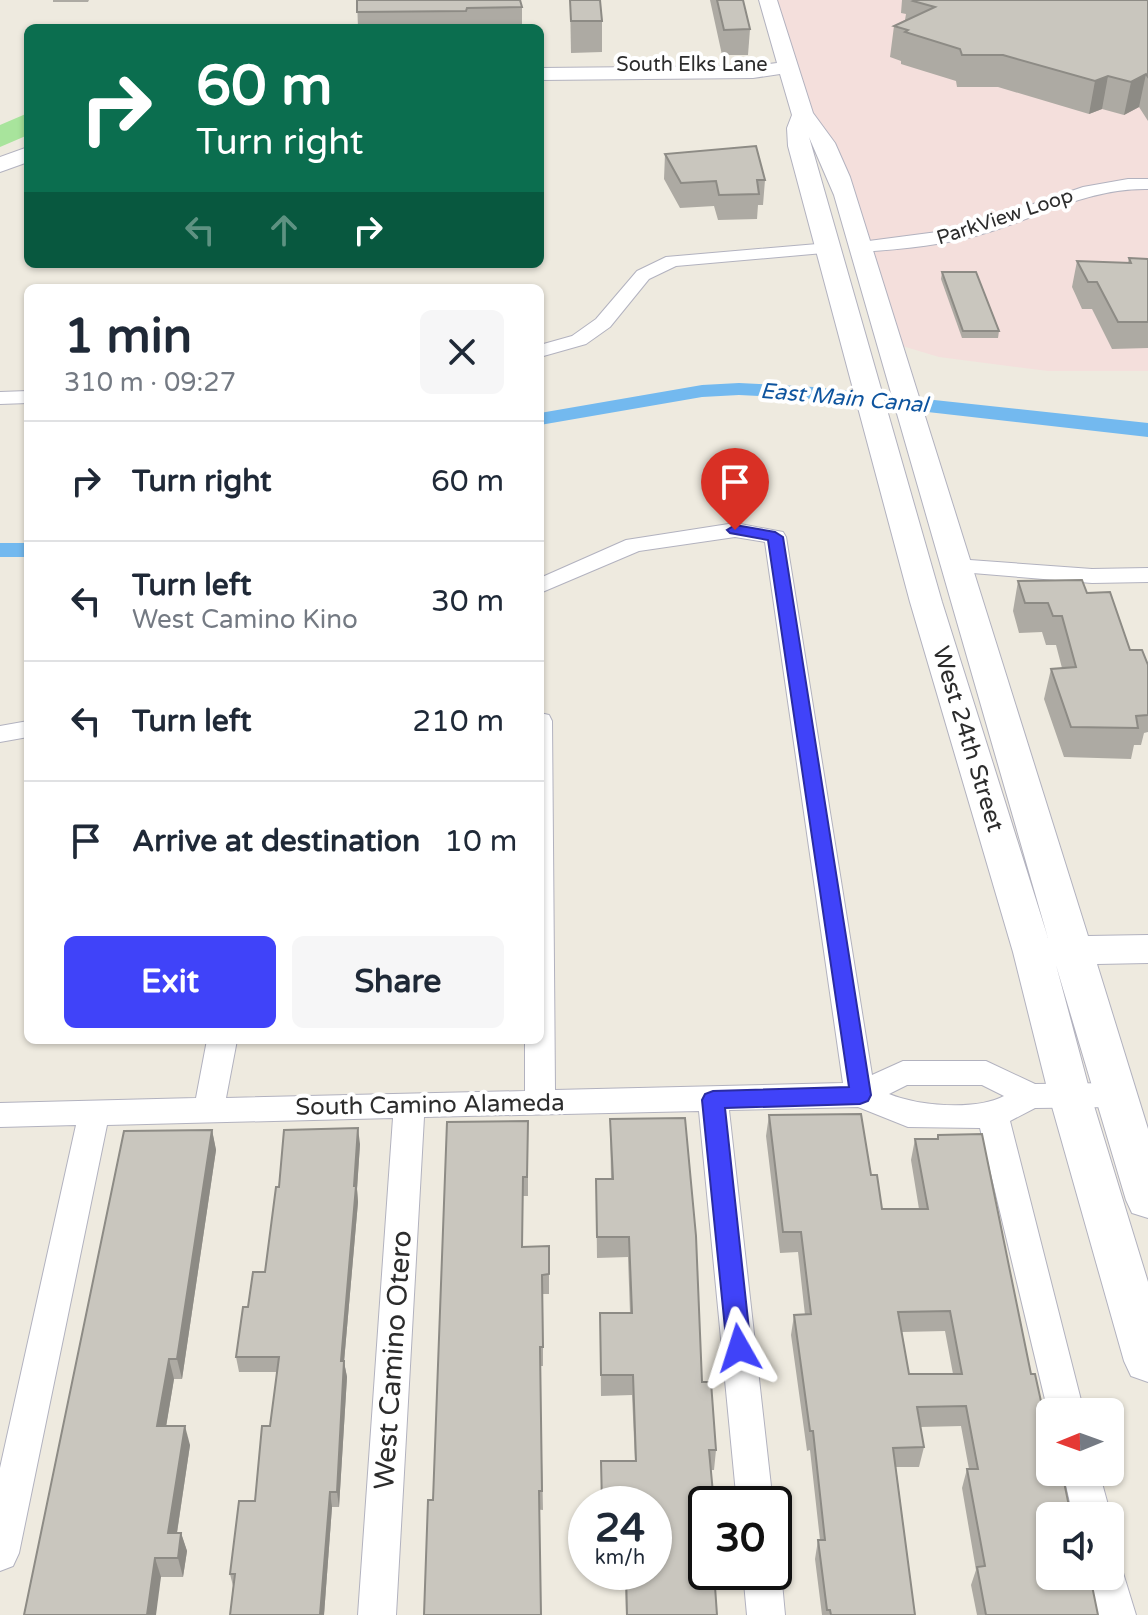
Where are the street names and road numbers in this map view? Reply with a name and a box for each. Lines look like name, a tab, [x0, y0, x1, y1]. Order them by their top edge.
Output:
street label: South Elks Lane	[616, 53, 768, 77]
street label: ParkView Loop	[934, 184, 1076, 250]
street label: West 24th Street	[926, 643, 1010, 835]
street label: South Camino Alameda	[295, 1088, 565, 1122]
street label: West Camino Otero	[367, 1229, 419, 1491]

